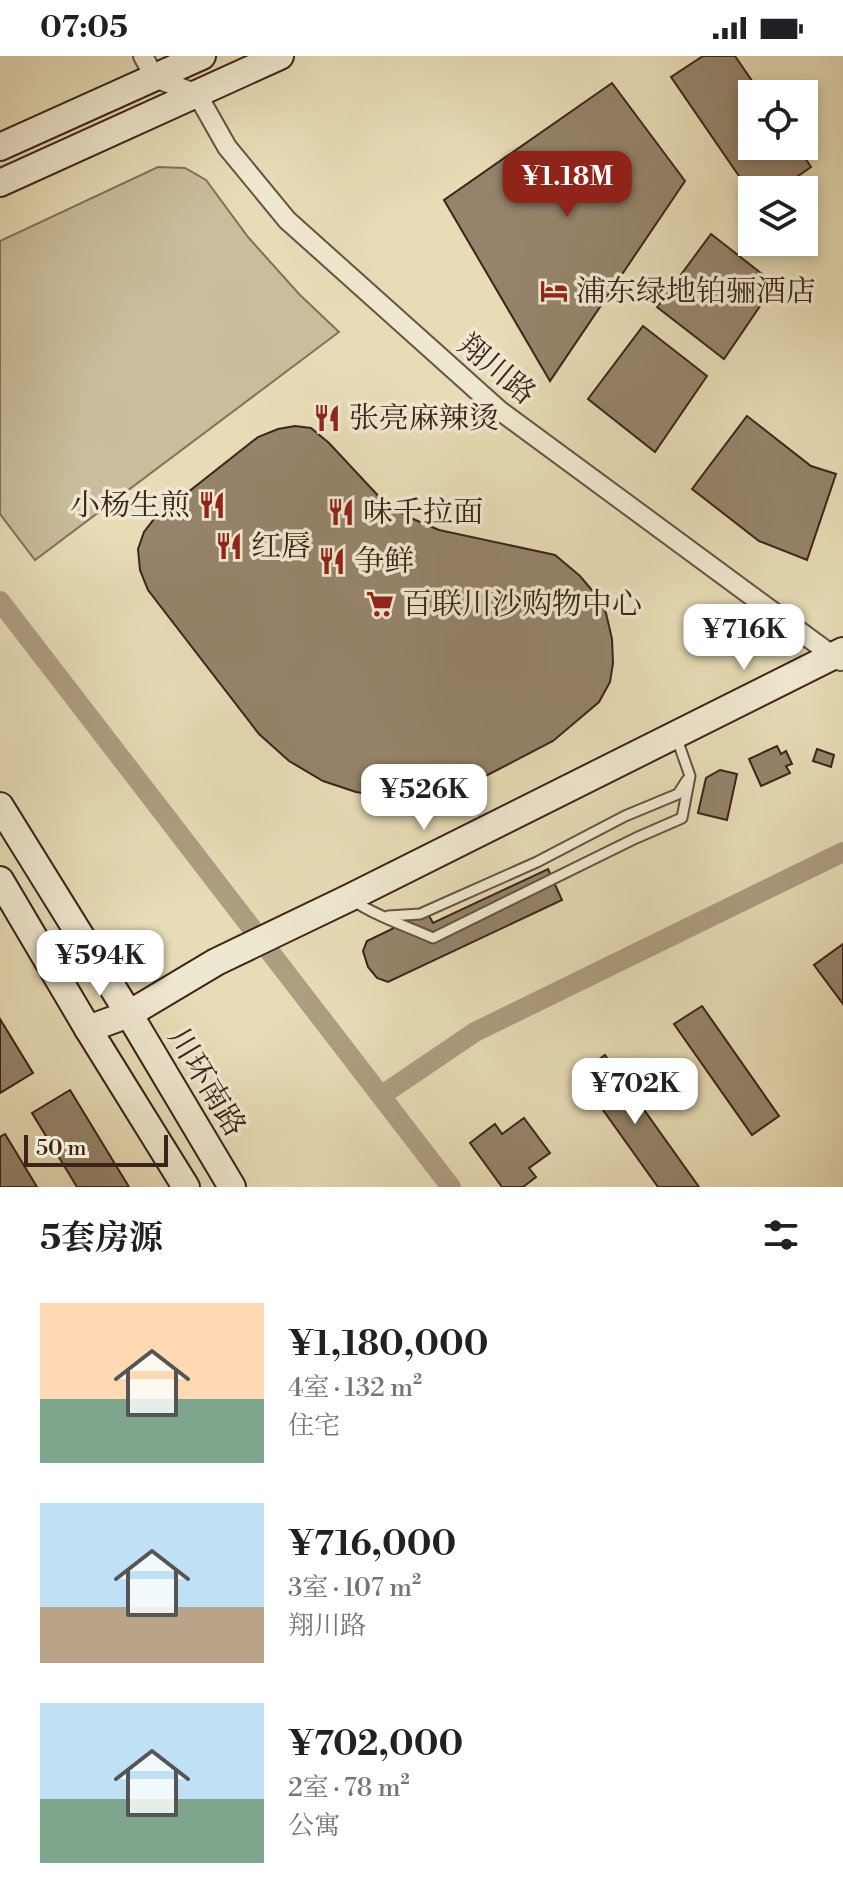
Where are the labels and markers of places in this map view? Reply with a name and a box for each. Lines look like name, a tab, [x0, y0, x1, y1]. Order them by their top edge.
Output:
pin: ¥1.18M	[502, 151, 632, 219]
place label: 浦东绿地铂骊酒店	[576, 273, 816, 311]
hotel icon: 浦东绿地铂骊酒店	[539, 276, 569, 306]
place label: 张亮麻辣烫	[349, 400, 499, 438]
restaurant icon: 张亮麻辣烫	[312, 403, 342, 433]
place label: 小杨生煎	[70, 487, 190, 525]
restaurant icon: 小杨生煎	[197, 490, 227, 520]
place label: 味千拉面	[363, 494, 483, 532]
restaurant icon: 味千拉面	[326, 497, 356, 527]
place label: 红唇	[251, 528, 311, 566]
restaurant icon: 红唇	[214, 531, 244, 561]
place label: 争鲜	[354, 543, 414, 581]
restaurant icon: 争鲜	[317, 546, 347, 576]
place label: 百联川沙购物中心	[402, 586, 642, 624]
supermarket icon: 百联川沙购物中心	[365, 589, 395, 619]
pin: ¥716K	[688, 604, 800, 672]
pin: ¥526K	[368, 764, 480, 832]
pin: ¥594K	[44, 930, 156, 998]
pin: ¥702K	[579, 1058, 691, 1126]

